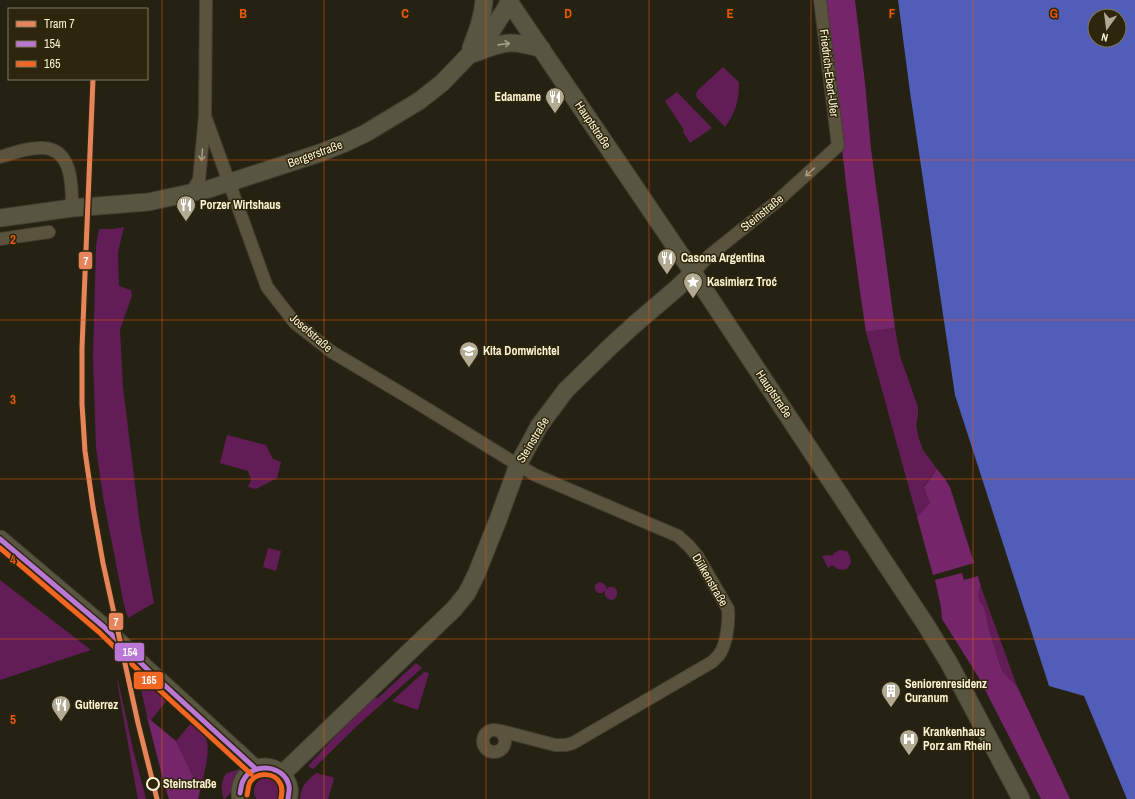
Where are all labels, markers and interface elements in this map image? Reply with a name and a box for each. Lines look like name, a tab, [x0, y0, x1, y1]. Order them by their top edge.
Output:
text: B	[239, 5, 247, 22]
text: C	[401, 5, 409, 22]
text: D	[564, 5, 572, 22]
text: E	[726, 5, 734, 22]
text: F	[889, 5, 896, 22]
text: G	[1050, 5, 1058, 22]
legend	[8, 8, 148, 80]
north arrow	[1087, 8, 1127, 48]
text: Tram 7	[44, 16, 75, 32]
street label: Friedrich-Ebert-Ufer	[816, 28, 842, 118]
text: N	[1100, 30, 1109, 45]
text: 154	[44, 36, 61, 52]
one-way arrow	[498, 40, 511, 48]
text: 165	[44, 56, 61, 72]
restaurant icon: Edamame	[544, 86, 566, 114]
place label: Edamame	[495, 89, 542, 105]
street label: Hauptstraße	[571, 98, 615, 152]
street label: Bergerstraße	[285, 137, 345, 171]
one-way arrow	[198, 148, 205, 161]
one-way arrow	[804, 168, 815, 177]
street label: Steinstraße	[737, 191, 787, 235]
restaurant icon: Porzer Wirtshaus	[175, 194, 197, 222]
place label: Porzer Wirtshaus	[200, 197, 281, 213]
text: 2	[10, 231, 16, 248]
restaurant icon: Casona Argentina	[656, 247, 678, 275]
place label: Casona Argentina	[681, 250, 765, 266]
line badge: 7	[78, 251, 93, 270]
text: 7	[83, 254, 89, 268]
place icon: Kasimierz Troć	[682, 271, 704, 299]
place label: Kasimierz Troć	[707, 274, 778, 290]
street label: Josefstraße	[286, 310, 336, 356]
school or university icon: Kita Domwichtel	[458, 340, 480, 368]
place label: Kita Domwichtel	[483, 343, 560, 359]
street label: Hauptstraße	[752, 367, 796, 421]
text: 3	[10, 391, 16, 408]
street label: Steinstraße	[513, 414, 553, 466]
text: 4	[10, 551, 16, 568]
street label: Dülkenstraße	[688, 551, 732, 609]
line badge: 7	[108, 612, 124, 631]
text: 7	[113, 615, 119, 629]
line badge: 154	[114, 642, 145, 662]
text: 154	[122, 645, 138, 659]
line badge: 165	[133, 671, 164, 690]
text: 165	[141, 673, 157, 687]
place label: Seniorenresidenz Curanum	[905, 676, 987, 706]
building icon: Seniorenresidenz Curanum	[880, 680, 902, 708]
restaurant icon: Gutierrez	[50, 694, 72, 722]
place label: Gutierrez	[75, 697, 118, 713]
text: 5	[10, 711, 16, 728]
place label: Krankenhaus Porz am Rhein	[923, 724, 991, 754]
hospital icon: Krankenhaus Porz am Rhein	[898, 728, 920, 756]
place label: Steinstraße	[163, 776, 217, 792]
marker: Steinstraße	[146, 777, 160, 791]

